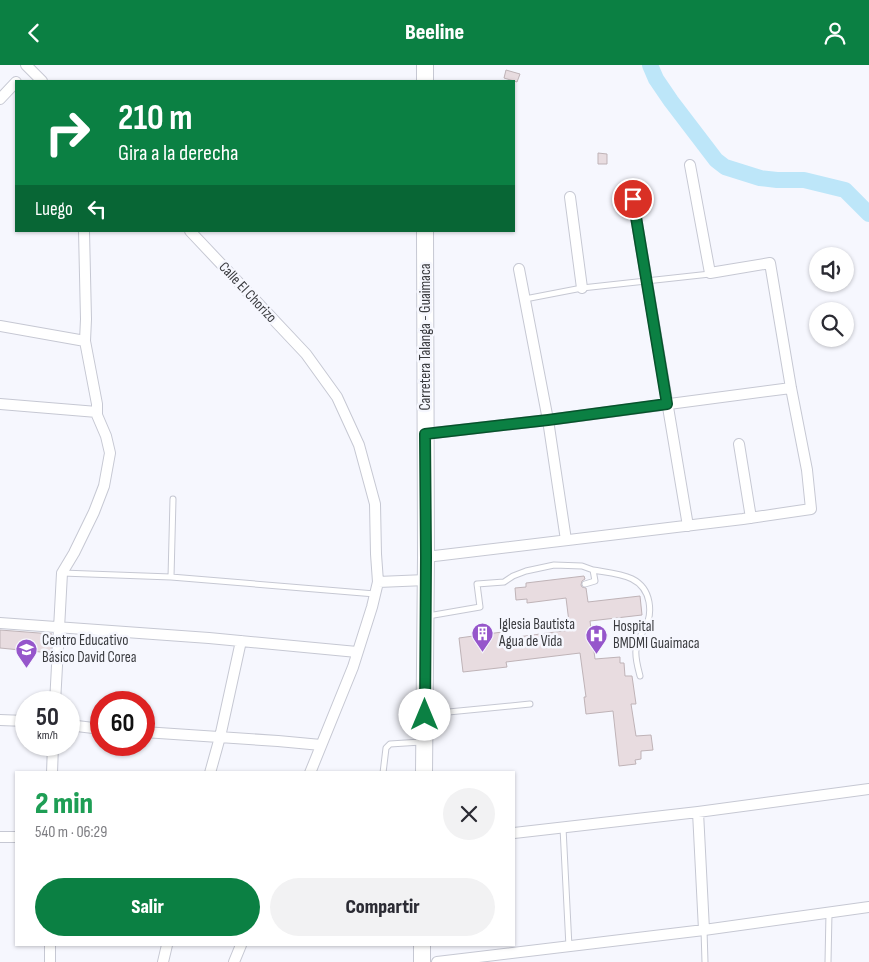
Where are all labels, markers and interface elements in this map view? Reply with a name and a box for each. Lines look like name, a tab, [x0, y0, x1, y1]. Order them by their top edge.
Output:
icon: back	[20, 19, 48, 47]
text: Beeline	[405, 19, 464, 46]
icon: person	[821, 19, 849, 47]
text: 210 m	[118, 97, 192, 140]
icon: right	[35, 100, 100, 165]
text: Gira a la derecha	[118, 140, 239, 167]
pin	[612, 178, 654, 220]
icon: arrive	[619, 185, 647, 213]
icon: left	[83, 195, 111, 223]
text: Luego	[35, 198, 73, 221]
map controls	[809, 247, 854, 347]
button: sound	[809, 247, 854, 292]
street label: Calle El Chorizo	[215, 258, 281, 327]
street label: Carretera Talanga - Guaimaca	[416, 263, 435, 410]
button: search	[809, 302, 854, 347]
place label: Iglesia Bautista Agua de Vida	[498, 615, 575, 651]
place label: Hospital BMDMI Guaimaca	[613, 617, 700, 653]
building icon: Iglesia Bautista Agua de Vida	[471, 621, 495, 652]
hospital icon: Hospital BMDMI Guaimaca	[585, 623, 609, 654]
place label: Centro Educativo Básico David Corea	[42, 631, 137, 667]
school or university icon: Centro Educativo Básico David Corea	[14, 637, 38, 668]
position arrow	[398, 688, 450, 740]
speed limit sign: 60	[90, 691, 155, 756]
text: 50	[36, 702, 59, 733]
text: km/h	[37, 728, 58, 743]
text: 2 min	[35, 786, 93, 822]
button: close	[443, 788, 495, 840]
text: 540 m · 06:29	[35, 823, 107, 842]
button: Salir	[35, 878, 260, 936]
button: Compartir	[270, 878, 495, 936]

